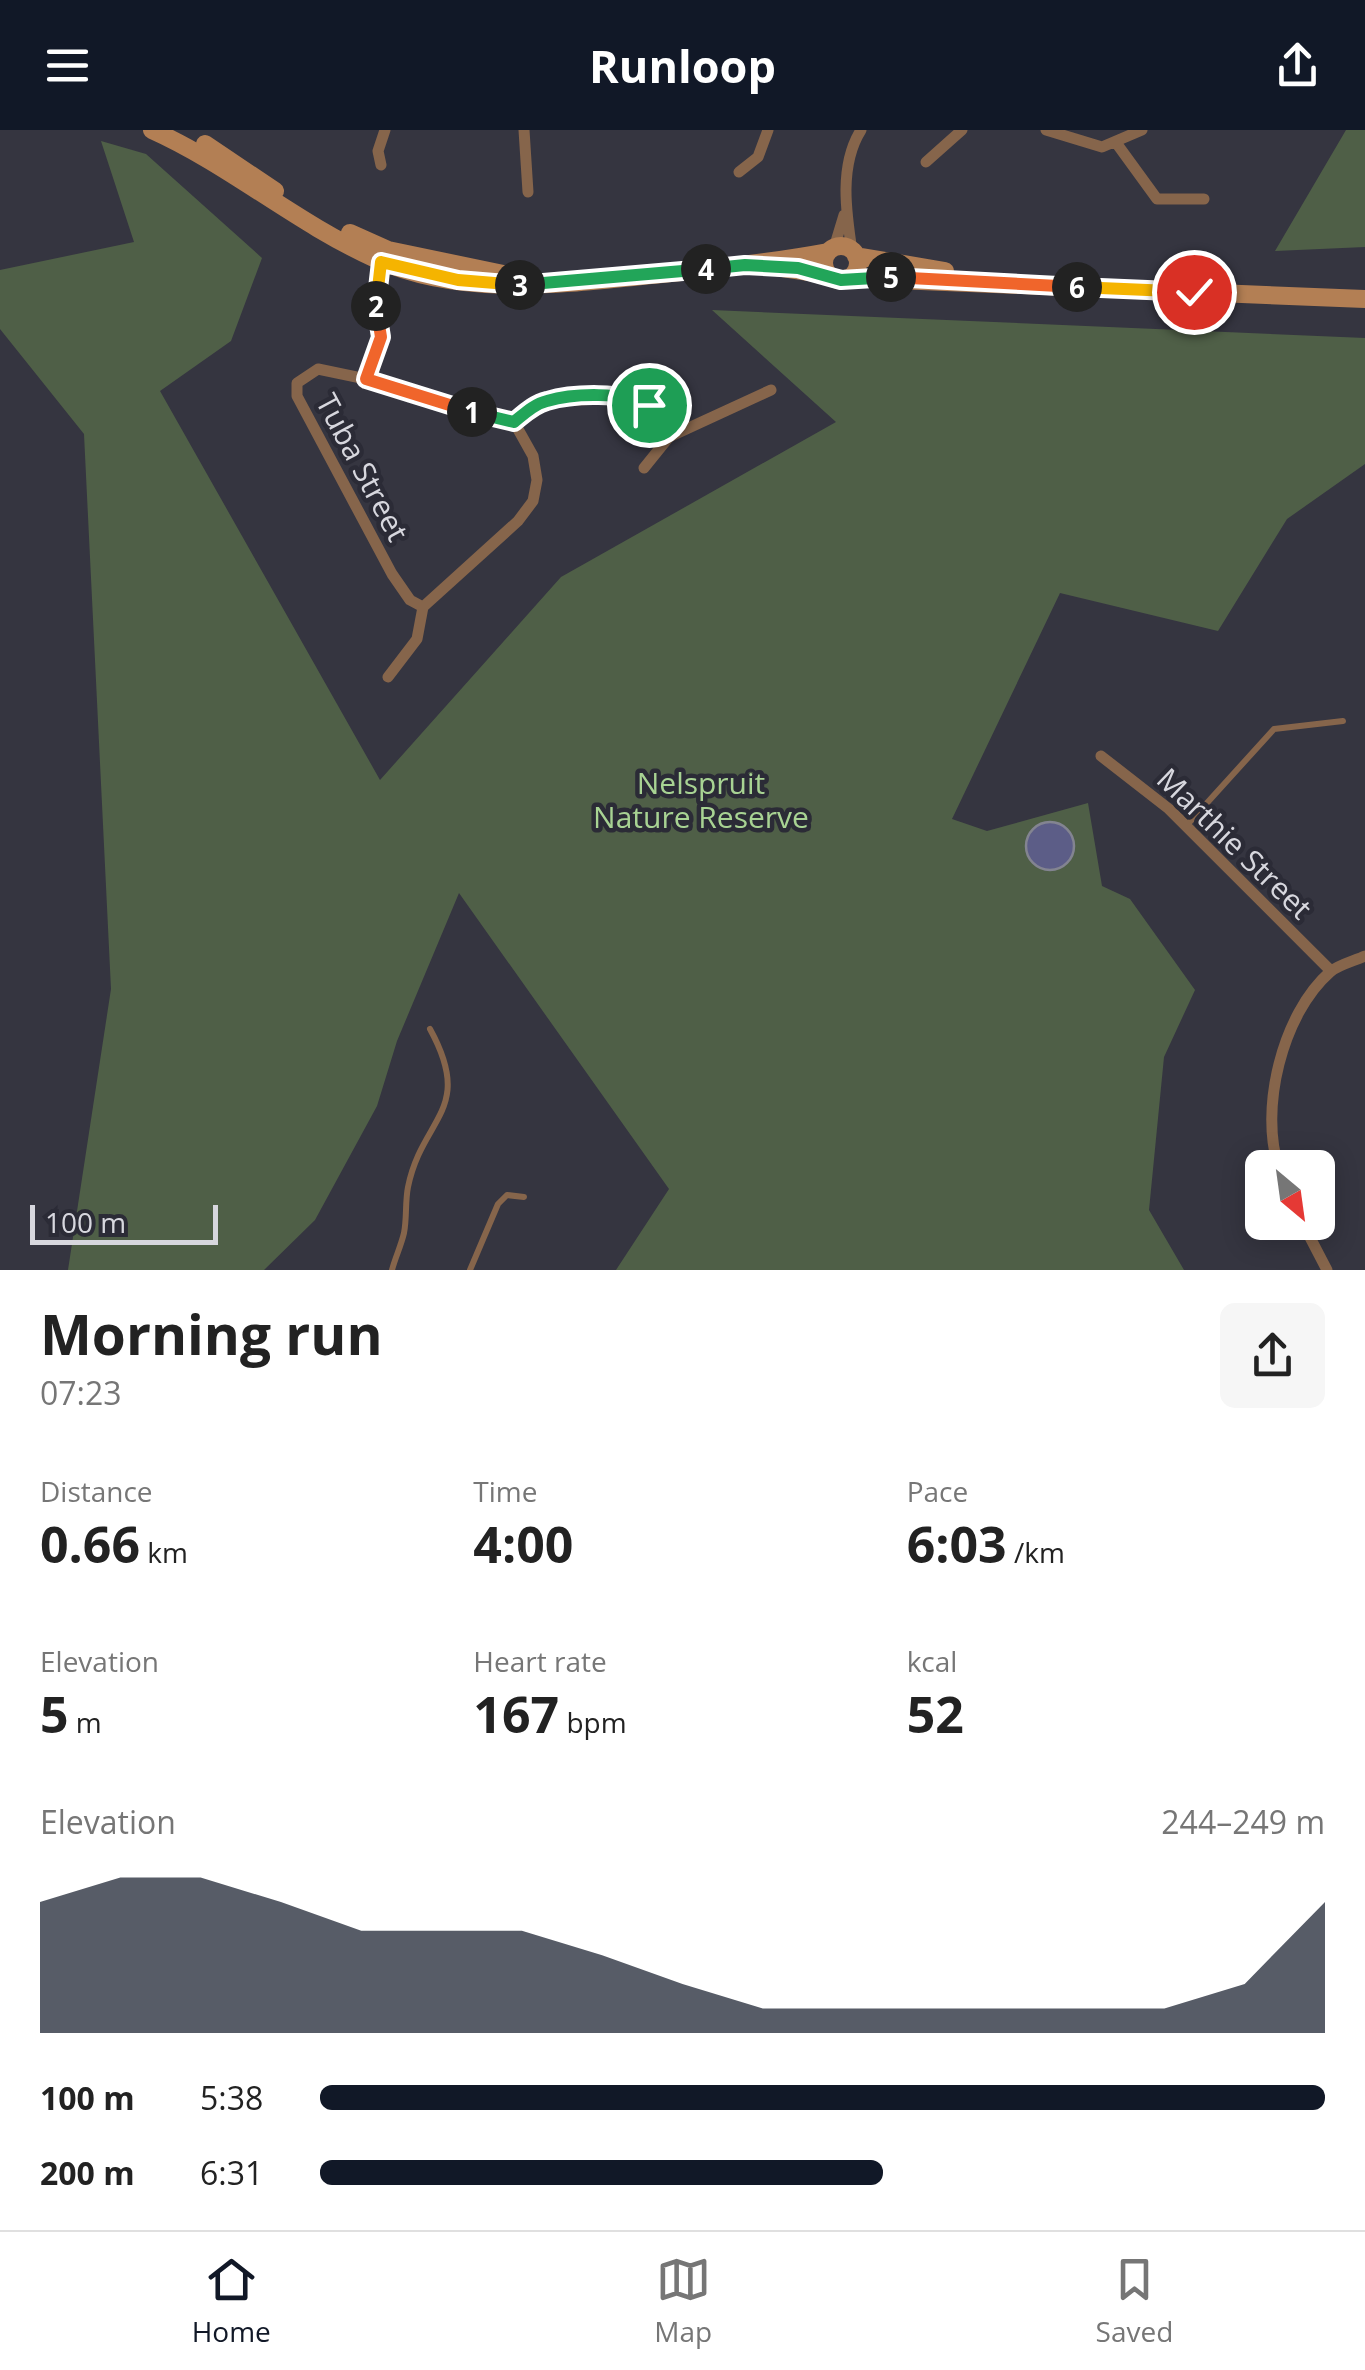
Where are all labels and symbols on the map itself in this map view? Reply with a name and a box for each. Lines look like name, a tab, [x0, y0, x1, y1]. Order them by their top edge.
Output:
pin: 4	[681, 244, 731, 294]
pin	[1152, 250, 1237, 335]
pin: 5	[866, 252, 916, 302]
pin: 3	[495, 260, 545, 310]
pin: 6	[1052, 262, 1102, 312]
pin: 2	[351, 281, 401, 331]
pin	[607, 363, 692, 448]
street label: Tuba Street	[307, 386, 419, 548]
pin: 1	[447, 387, 497, 437]
street label: Marthie Street	[1148, 758, 1322, 928]
park label: Nelspruit Nature Reserve	[593, 762, 809, 837]
north arrow	[1245, 1150, 1335, 1240]
scale bar	[30, 1200, 218, 1244]

